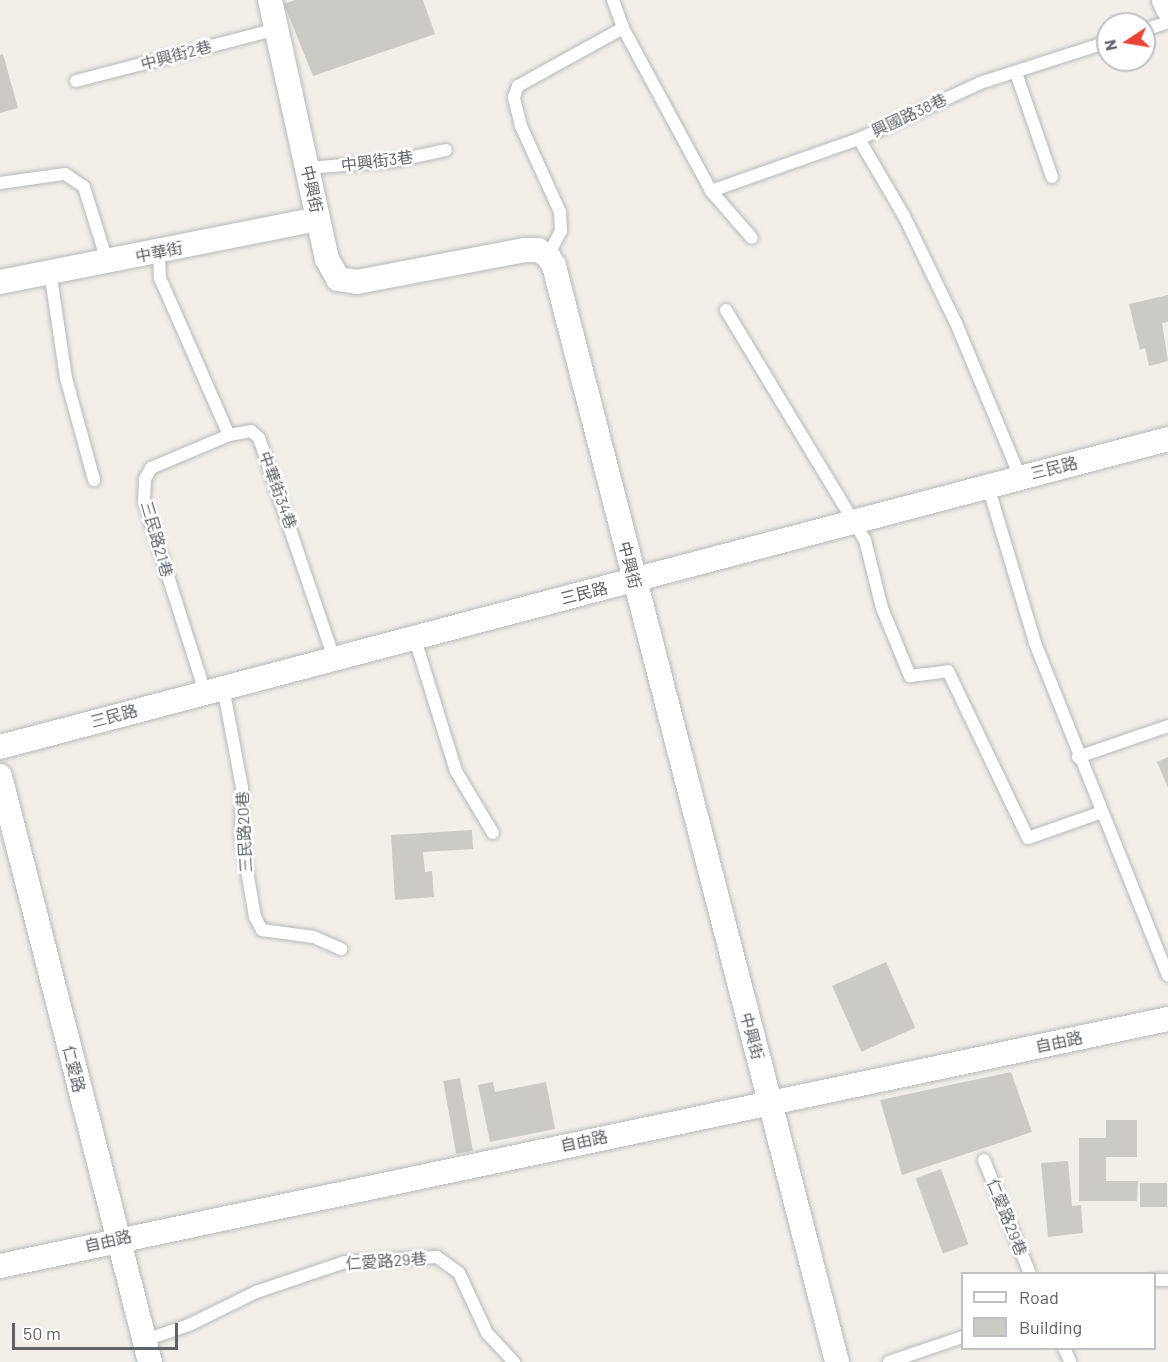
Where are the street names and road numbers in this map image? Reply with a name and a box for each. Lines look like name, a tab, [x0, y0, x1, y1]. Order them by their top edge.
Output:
street label: 中興街2巷	[138, 36, 214, 74]
street label: 興國路38巷	[868, 89, 950, 141]
street label: 中興街3巷	[340, 147, 414, 175]
street label: 中興街	[298, 164, 326, 214]
street label: 中華街	[134, 238, 184, 266]
street label: 中華街34巷	[255, 449, 301, 531]
street label: 三民路	[1028, 453, 1080, 483]
street label: 三民路21巷	[137, 499, 177, 579]
street label: 中興街	[615, 539, 645, 591]
street label: 三民路	[558, 578, 610, 608]
street label: 三民路	[88, 701, 140, 731]
street label: 三民路20巷	[232, 791, 256, 873]
street label: 中興街	[737, 1010, 767, 1062]
street label: 自由路	[1034, 1028, 1084, 1056]
street label: 仁愛路	[59, 1043, 89, 1095]
street label: 自由路	[559, 1127, 609, 1155]
street label: 仁愛路29巷	[983, 1176, 1031, 1258]
street label: 自由路	[82, 1226, 134, 1256]
street label: 仁愛路29巷	[345, 1249, 427, 1273]

